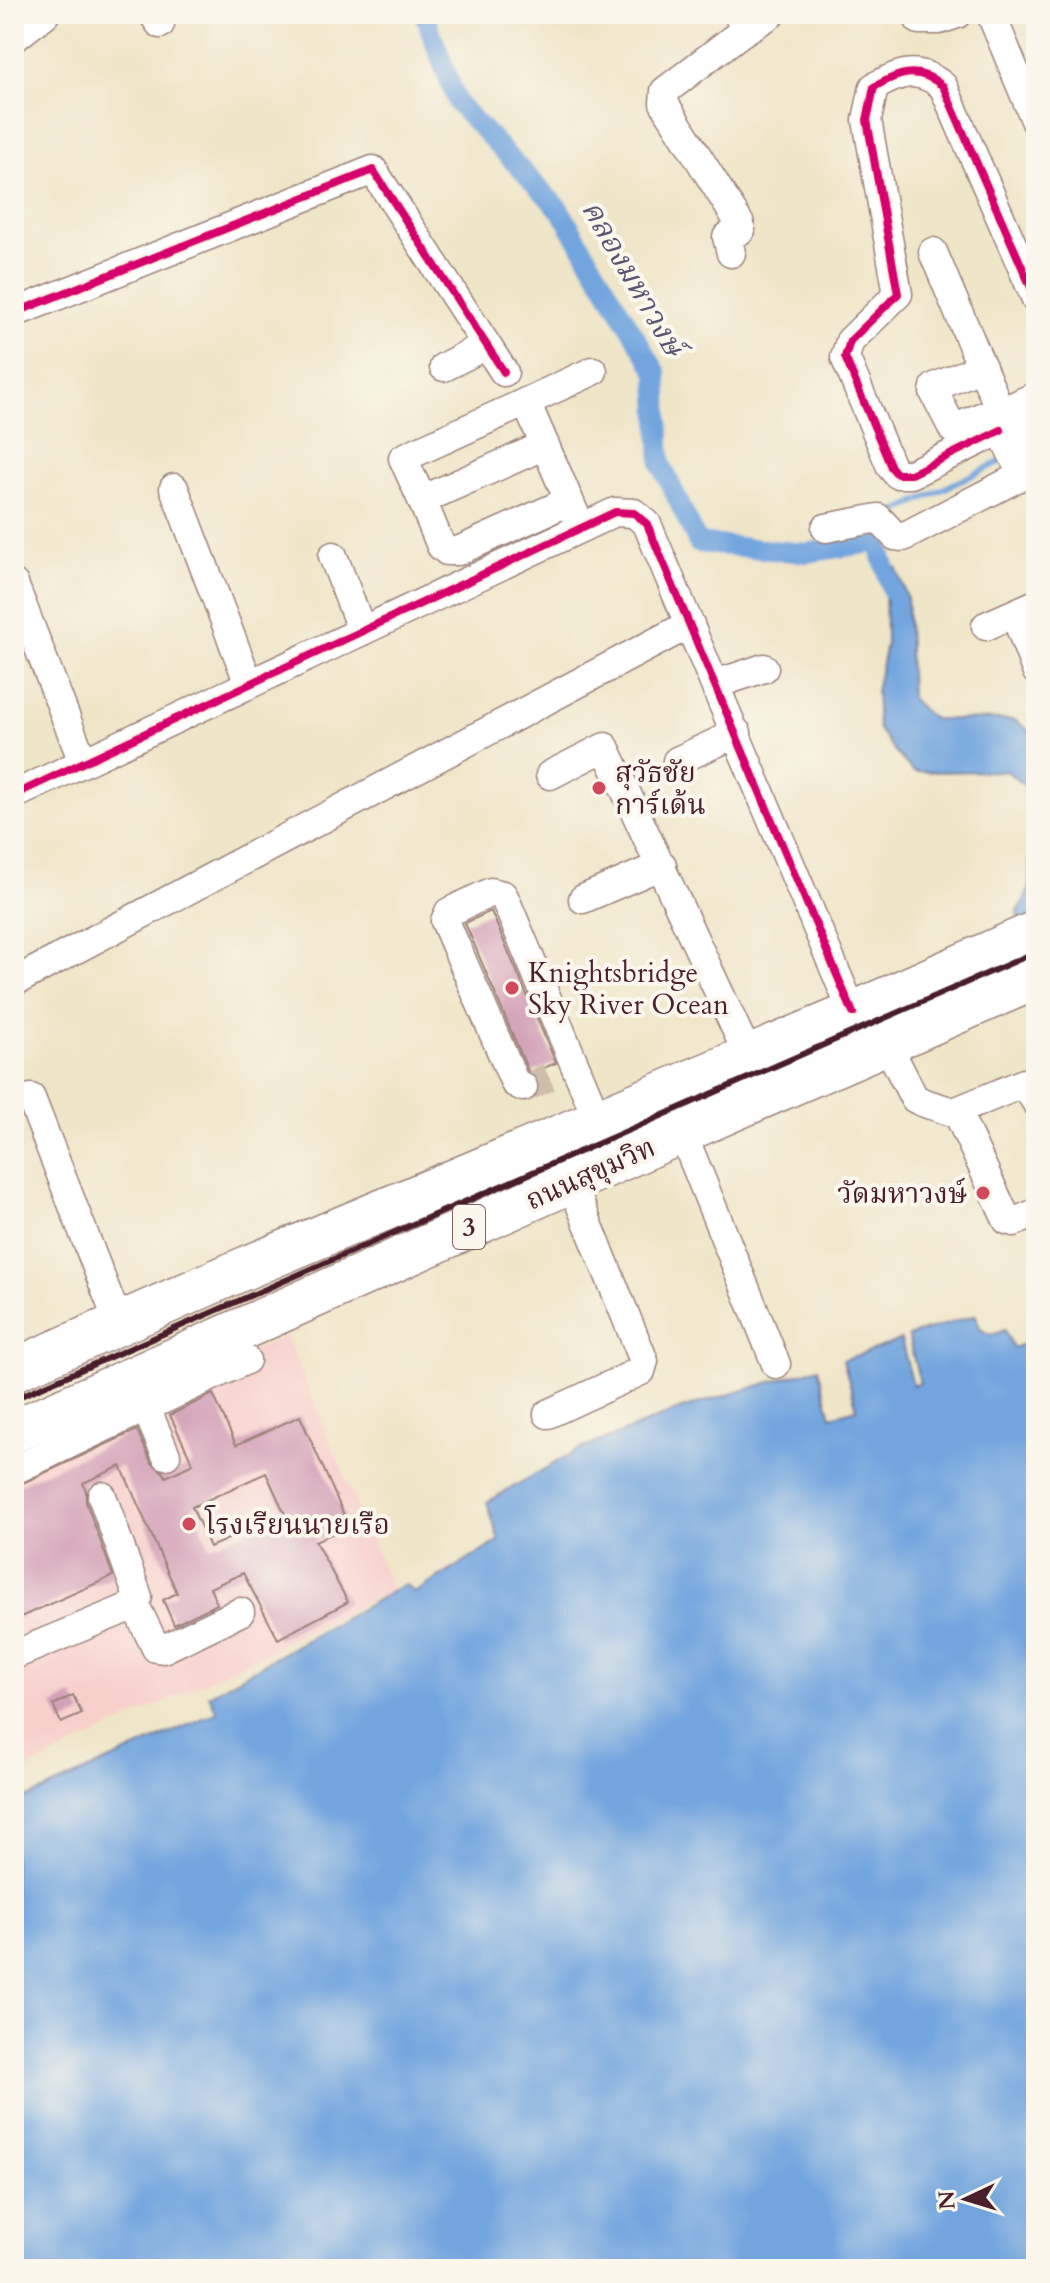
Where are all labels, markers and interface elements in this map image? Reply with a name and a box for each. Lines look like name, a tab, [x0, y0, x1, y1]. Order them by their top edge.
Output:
water label: คลองมหาวงษ์	[571, 193, 696, 368]
place label: สุวัธชัย การ์เด้น	[615, 754, 706, 824]
marker: สุวัธชัย การ์เด้น	[590, 779, 608, 797]
place label: Knightsbridge Sky River Ocean	[528, 954, 729, 1024]
marker: Knightsbridge Sky River Ocean	[503, 979, 521, 997]
street label: ถนนสุขุมวิท	[520, 1128, 661, 1219]
place label: วัดมหาวงษ์	[837, 1175, 967, 1213]
marker: วัดมหาวงษ์	[974, 1184, 992, 1202]
road number: 3	[453, 1205, 485, 1249]
place label: โรงเรียนนายเรือ	[204, 1505, 390, 1544]
marker: โรงเรียนนายเรือ	[180, 1515, 198, 1533]
north arrow	[926, 2159, 1006, 2239]
text: N	[931, 2190, 963, 2211]

